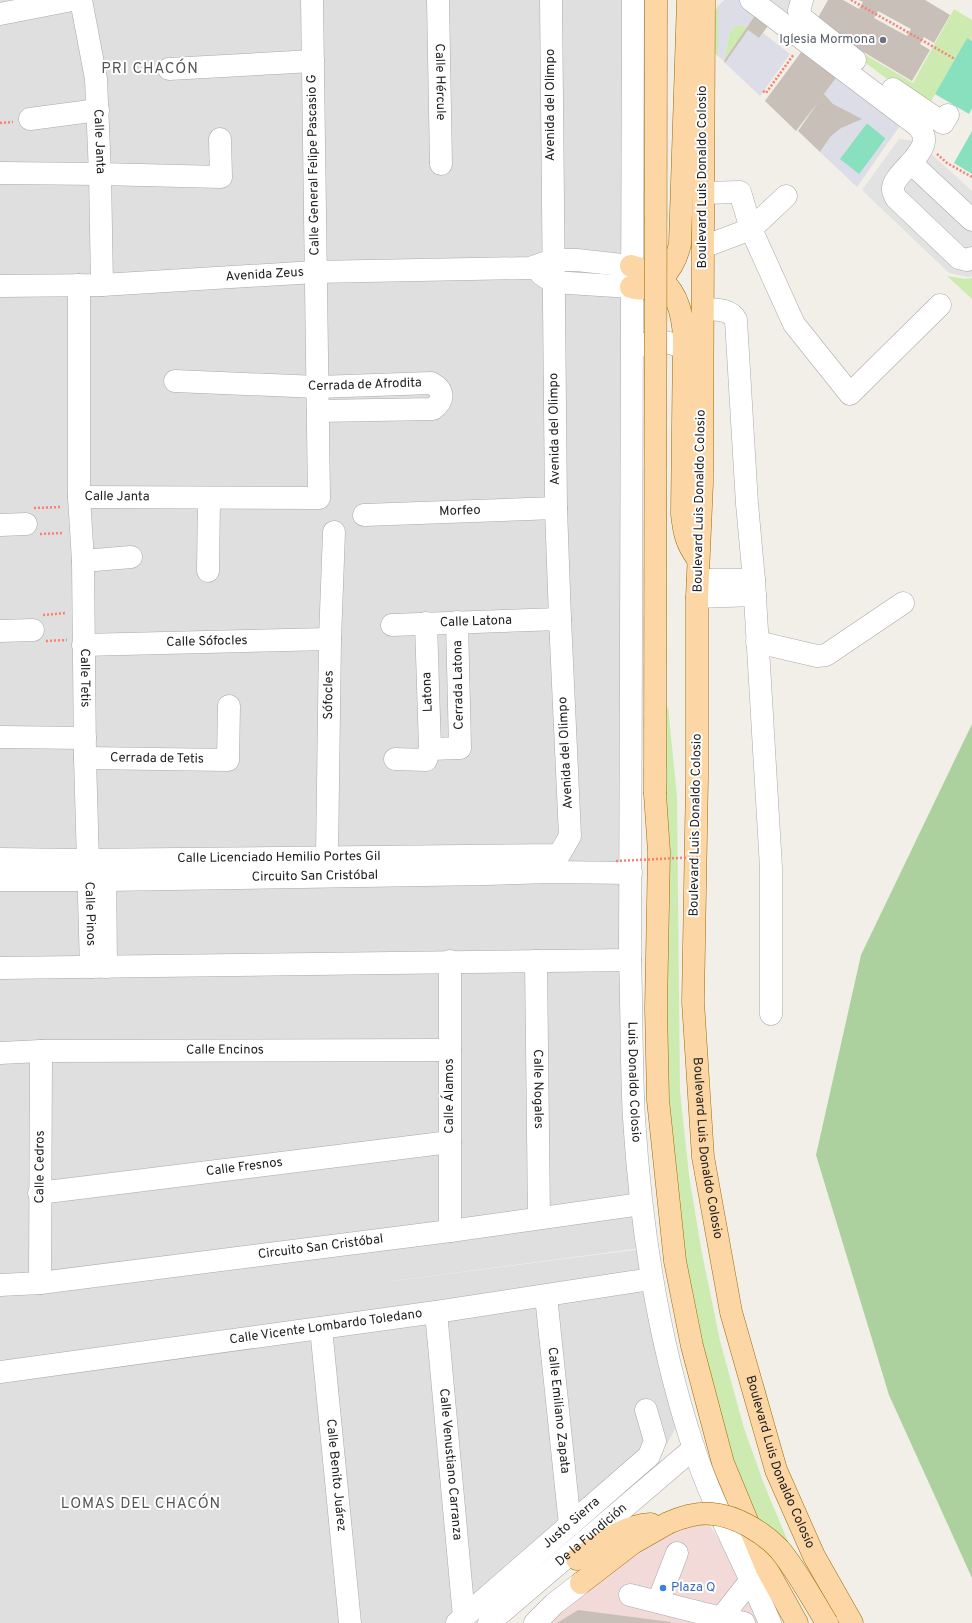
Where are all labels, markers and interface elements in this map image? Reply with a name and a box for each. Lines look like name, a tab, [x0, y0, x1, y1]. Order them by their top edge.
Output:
place label: Iglesia Mormona	[779, 32, 875, 48]
marker: Iglesia Mormona	[878, 35, 888, 45]
street label: Calle Hércule	[431, 43, 448, 121]
street label: Avenida del Olimpo	[543, 49, 559, 161]
district label: PRI CHACÓN	[101, 58, 199, 79]
street label: Calle General Felipe Pascasio G	[304, 74, 324, 256]
street label: Boulevard Luis Donaldo Colosio	[695, 86, 711, 268]
street label: Calle Janta	[89, 109, 108, 174]
street label: Avenida Zeus	[225, 265, 304, 285]
street label: Avenida del Olimpo	[546, 373, 564, 485]
street label: Cerrada de Afrodita	[308, 375, 422, 395]
street label: Boulevard Luis Donaldo Colosio	[690, 409, 710, 593]
street label: Calle Janta	[84, 489, 150, 505]
street label: Morfeo	[439, 503, 481, 520]
street label: Calle Latona	[440, 613, 512, 631]
street label: Calle Sófocles	[166, 633, 248, 651]
street label: Cerrada Latona	[450, 640, 468, 730]
street label: Calle Tetis	[76, 648, 92, 707]
street label: Sófocles	[321, 670, 338, 720]
street label: Latona	[419, 672, 437, 712]
street label: Avenida del Olimpo	[555, 696, 577, 810]
street label: Boulevard Luis Donaldo Colosio	[686, 733, 706, 917]
street label: Cerrada de Tetis	[110, 750, 204, 768]
street label: Calle Licenciado Hemilio Portes Gil	[177, 849, 381, 867]
street label: Circuito San Cristóbal	[252, 868, 378, 886]
street label: Calle Pinos	[81, 881, 98, 946]
street label: Luis Donaldo Colosio	[623, 1021, 644, 1143]
street label: Calle Encinos	[186, 1042, 264, 1059]
street label: Calle Nogales	[529, 1049, 546, 1129]
street label: Boulevard Luis Donaldo Colosio	[689, 1057, 726, 1240]
street label: Calle Álamos	[440, 1058, 458, 1134]
street label: Calle Cedros	[32, 1130, 49, 1204]
street label: Calle Fresnos	[205, 1155, 284, 1180]
street label: Circuito San Cristóbal	[257, 1232, 384, 1263]
street label: Calle Vicente Lombardo Toledano	[229, 1306, 423, 1348]
street label: Calle Emiliano Zapata	[543, 1346, 573, 1474]
street label: Boulevard Luis Donaldo Colosio	[741, 1374, 818, 1551]
street label: Calle Venustiano Carranza	[435, 1388, 465, 1541]
street label: Calle Benito Juárez	[322, 1418, 349, 1532]
district label: LOMAS DEL CHACÓN	[61, 1493, 221, 1514]
street label: Justo Sierra	[540, 1494, 604, 1552]
street label: De la Fundición	[553, 1500, 631, 1570]
place label: Plaza Q	[671, 1580, 715, 1596]
marker: Plaza Q	[658, 1583, 668, 1593]

